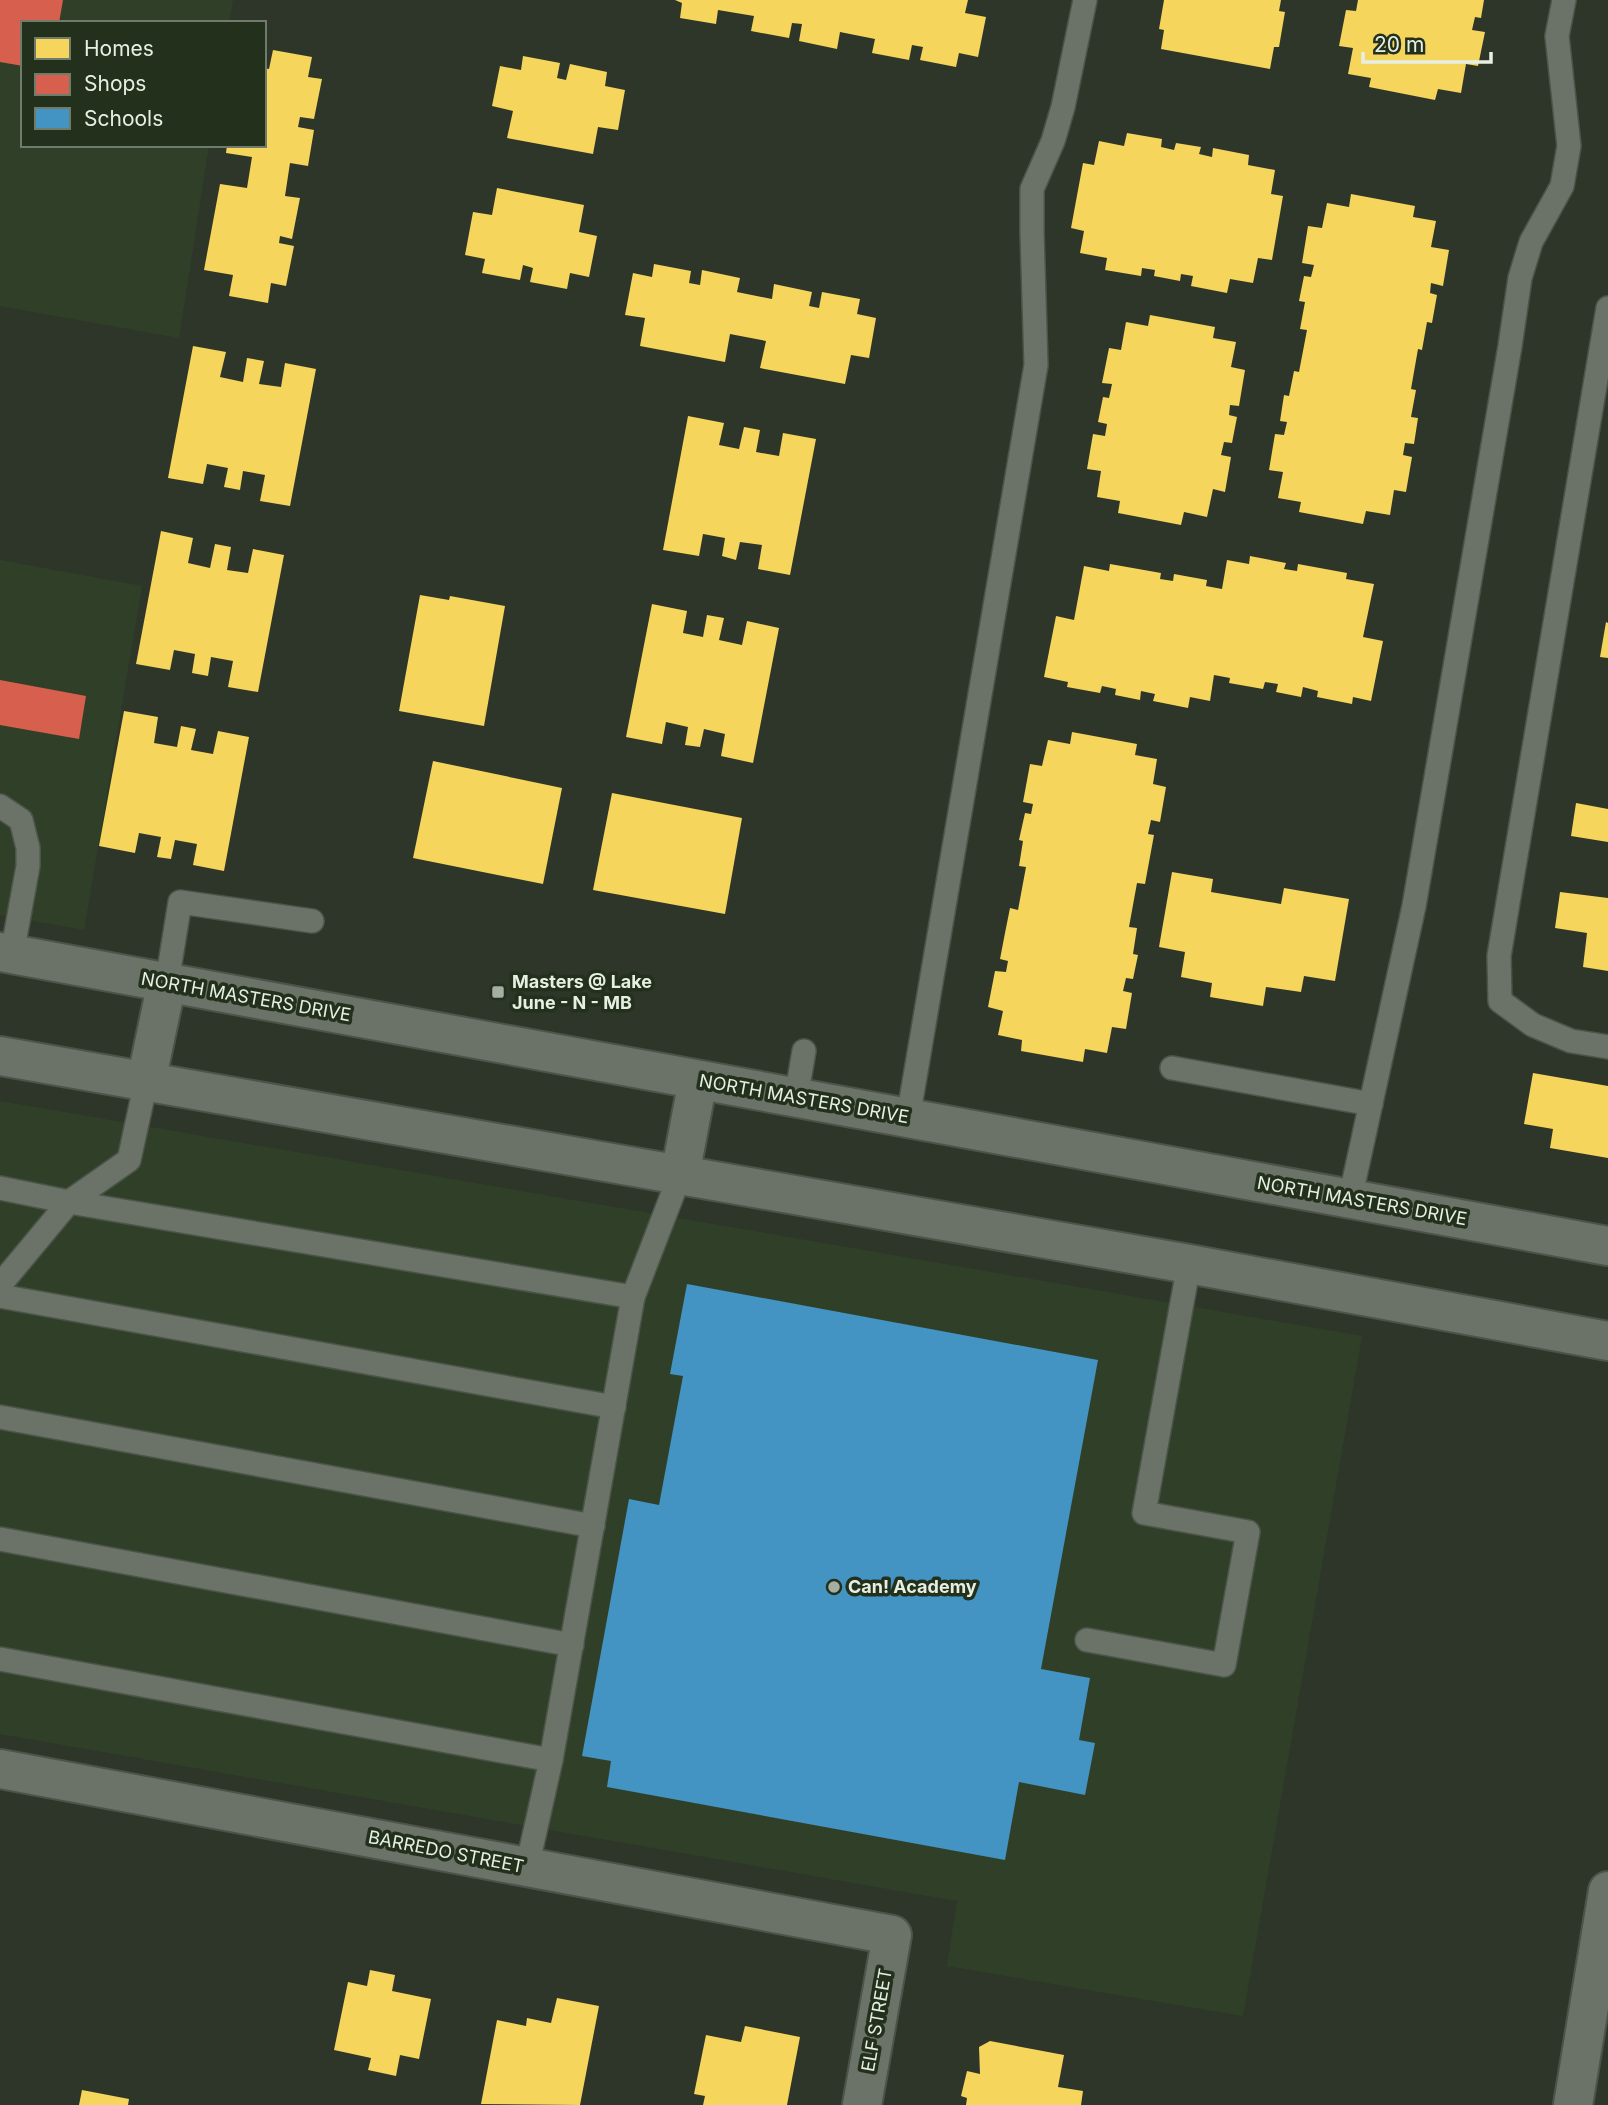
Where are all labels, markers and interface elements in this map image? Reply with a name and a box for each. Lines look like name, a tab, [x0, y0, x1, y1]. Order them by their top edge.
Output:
legend	[21, 21, 266, 147]
scale bar	[1363, 21, 1491, 65]
text: 20 m	[1374, 32, 1424, 57]
text: Homes	[84, 36, 154, 61]
text: Shops	[84, 71, 146, 96]
text: Schools	[84, 106, 163, 131]
street label: NORTH MASTERS DRIVE	[140, 968, 353, 1025]
place label: Masters @ Lake June - N - MB	[512, 971, 652, 1013]
marker: Masters @ Lake June - N - MB	[490, 984, 506, 1000]
street label: NORTH MASTERS DRIVE	[698, 1070, 911, 1127]
street label: NORTH MASTERS DRIVE	[1256, 1172, 1469, 1229]
place label: Can! Academy	[848, 1576, 977, 1597]
marker: Can! Academy	[826, 1579, 842, 1595]
street label: BARREDO STREET	[367, 1826, 526, 1877]
street label: ELF STREET	[857, 1967, 896, 2073]

